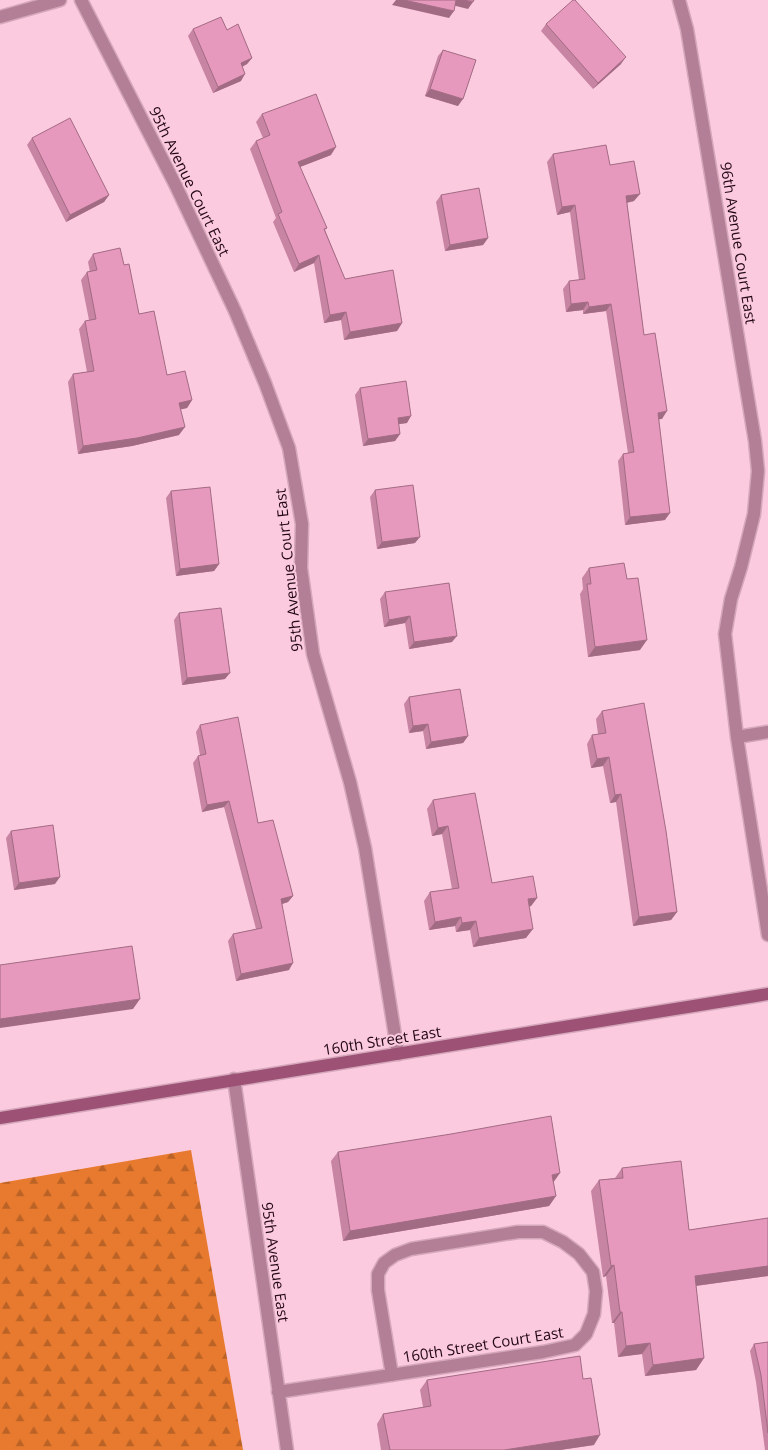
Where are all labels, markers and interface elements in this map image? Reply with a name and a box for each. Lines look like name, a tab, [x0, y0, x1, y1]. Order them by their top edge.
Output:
street label: 95th Avenue Court East	[145, 103, 235, 259]
street label: 96th Avenue Court East	[716, 160, 762, 326]
street label: 95th Avenue Court East	[269, 487, 307, 653]
street label: 160th Street East	[322, 1021, 442, 1059]
street label: 95th Avenue East	[258, 1201, 294, 1323]
street label: 160th Street Court East	[401, 1321, 565, 1367]

